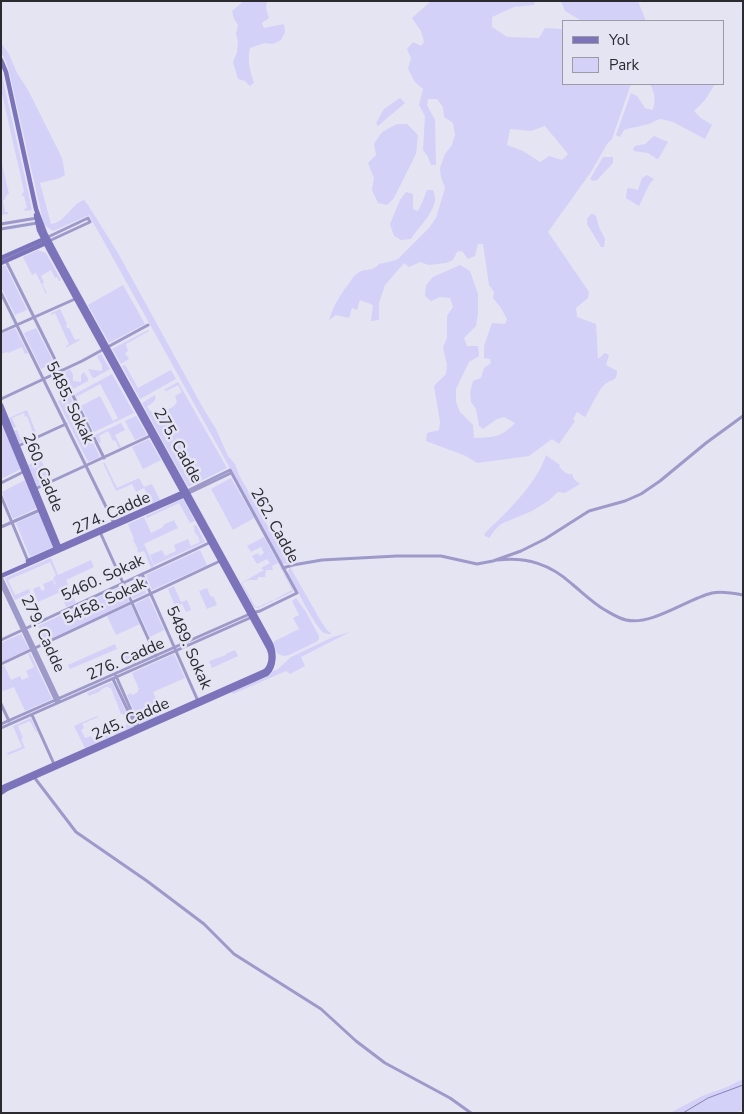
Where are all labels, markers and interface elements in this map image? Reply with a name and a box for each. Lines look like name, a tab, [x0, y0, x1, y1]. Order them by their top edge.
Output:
legend	[562, 20, 724, 85]
text: Yol	[609, 30, 630, 50]
text: Park	[609, 55, 639, 75]
street label: 5485. Sokak	[41, 359, 97, 447]
street label: 275. Cadde	[149, 405, 205, 487]
street label: 260. Cadde	[18, 431, 66, 515]
street label: 262. Cadde	[246, 485, 302, 567]
street label: 274. Cadde	[70, 488, 154, 540]
street label: 5460. Sokak	[58, 551, 148, 607]
street label: 5458. Sokak	[60, 574, 150, 630]
street label: 279. Cadde	[16, 592, 68, 676]
street label: 5489. Sokak	[161, 603, 215, 693]
street label: 276. Cadde	[84, 634, 168, 686]
street label: 245. Cadde	[89, 694, 173, 746]

